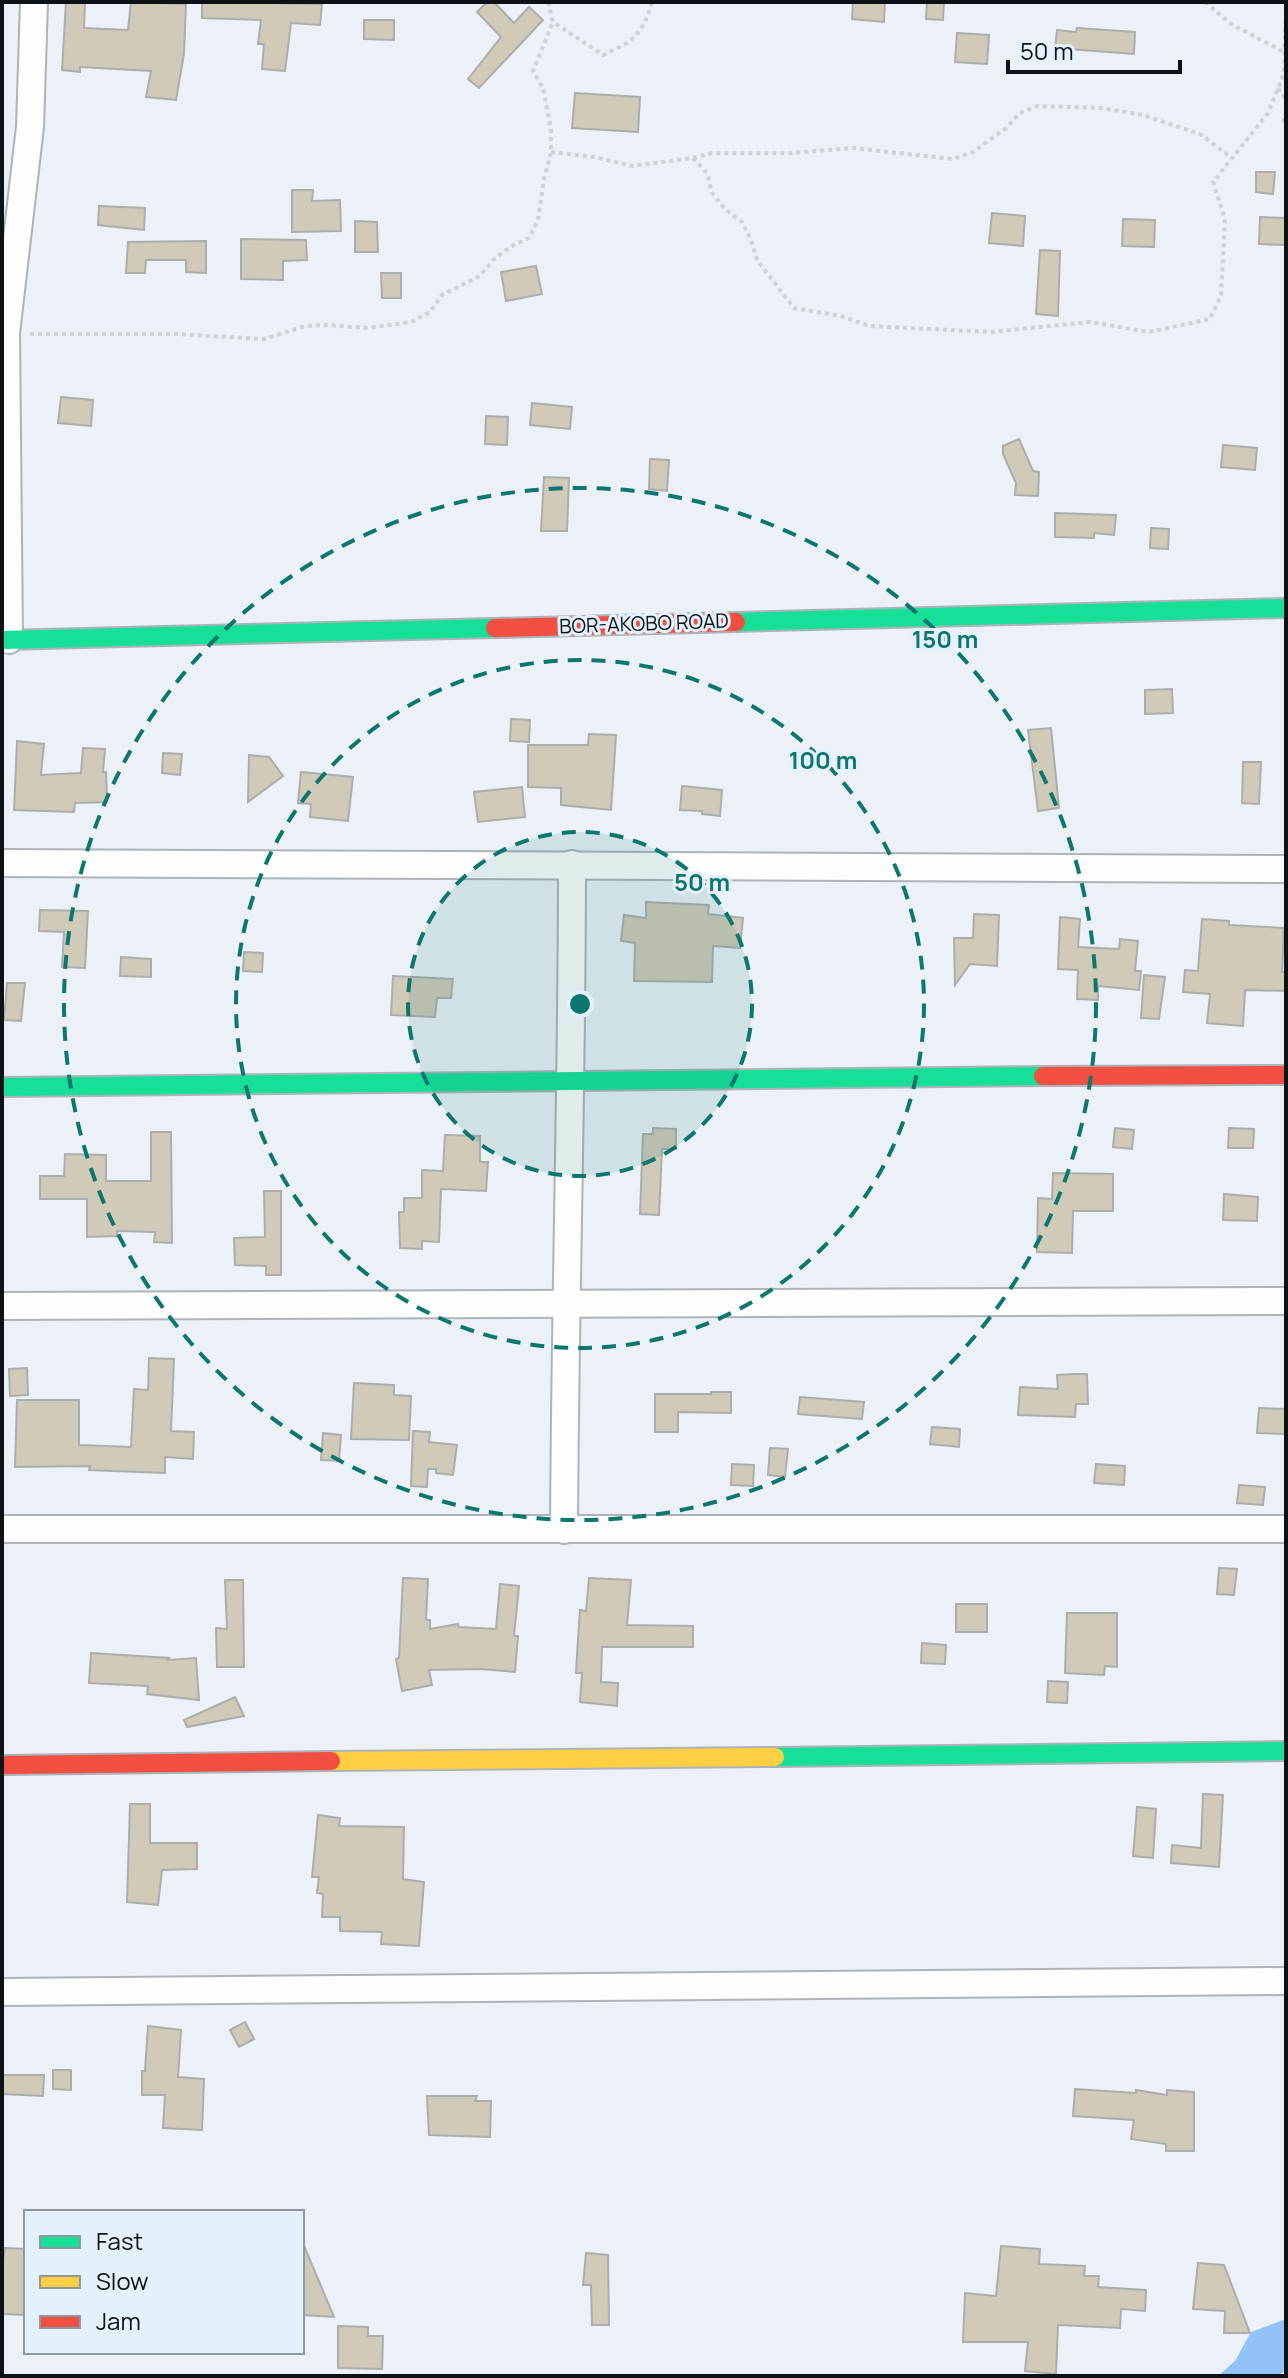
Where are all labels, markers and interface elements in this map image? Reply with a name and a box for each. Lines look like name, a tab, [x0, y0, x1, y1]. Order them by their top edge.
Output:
scale bar	[1008, 24, 1180, 74]
text: 50 m	[1020, 34, 1074, 67]
street label: BOR-AKOBO ROAD	[559, 607, 729, 639]
text: 150 m	[912, 622, 978, 655]
text: 100 m	[789, 743, 857, 776]
text: 50 m	[674, 865, 730, 898]
centre of rings	[566, 990, 594, 1018]
legend	[24, 2210, 304, 2354]
text: Fast	[96, 2224, 143, 2257]
text: Slow	[96, 2264, 149, 2297]
text: Jam	[96, 2304, 141, 2337]

